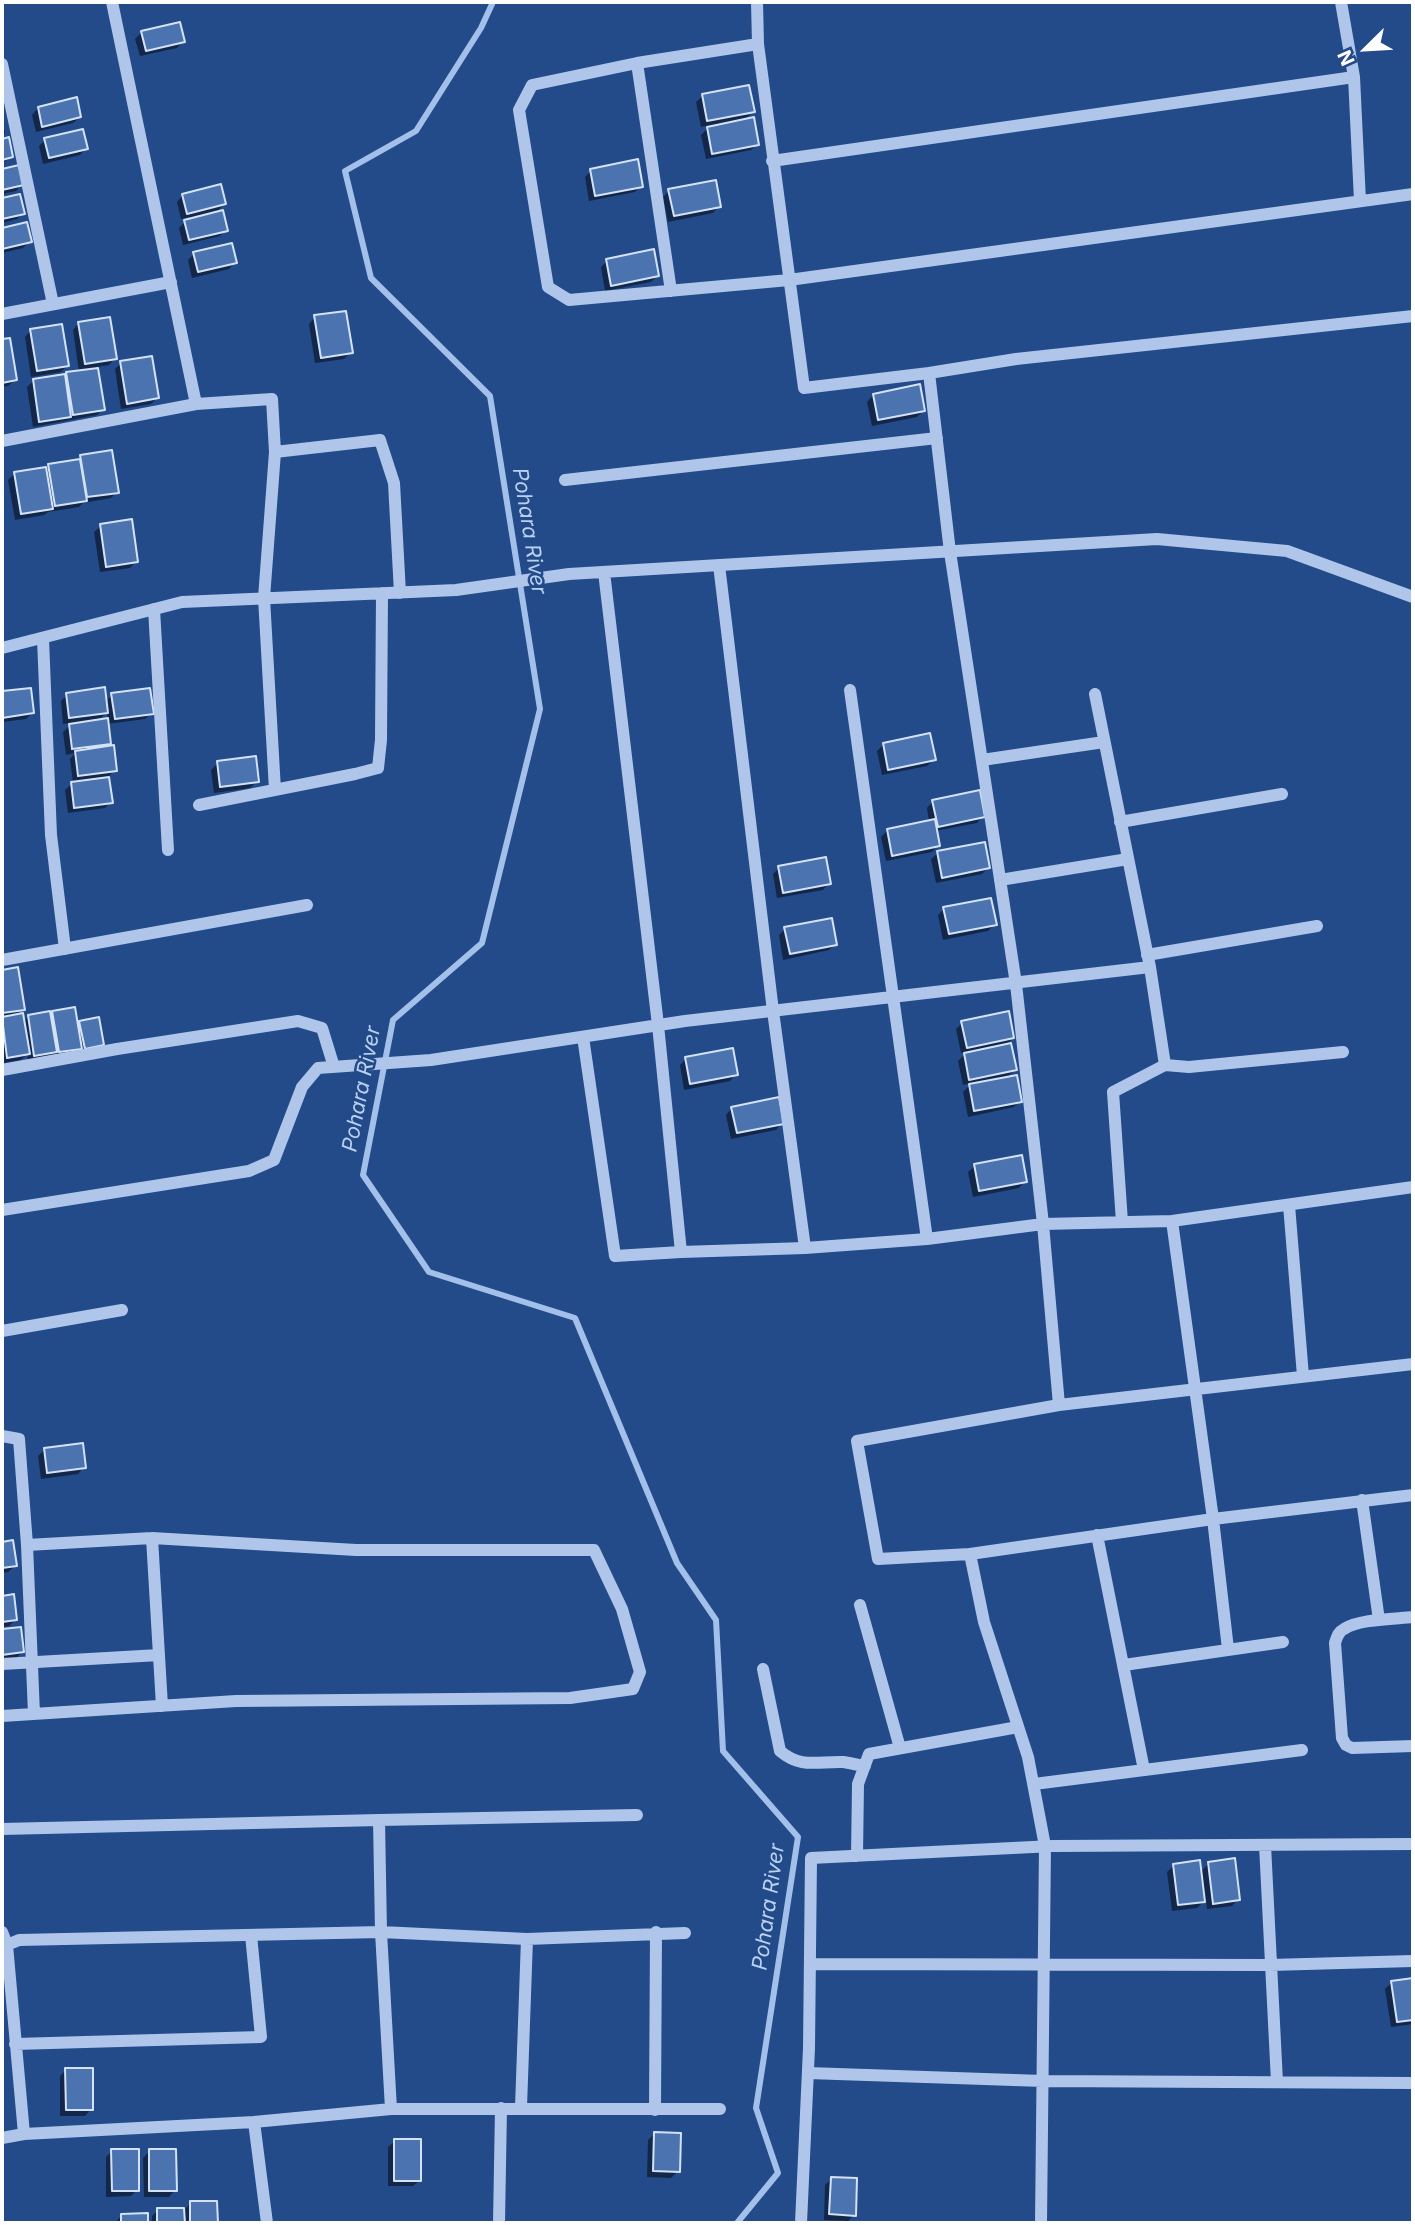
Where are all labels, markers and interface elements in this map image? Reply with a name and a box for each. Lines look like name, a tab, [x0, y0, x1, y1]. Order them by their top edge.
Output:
north arrow	[1331, 14, 1401, 84]
text: N	[1333, 46, 1360, 69]
water label: Pohara River	[507, 466, 551, 596]
water label: Pohara River	[337, 1024, 387, 1154]
water label: Pohara River	[748, 1842, 790, 1972]

